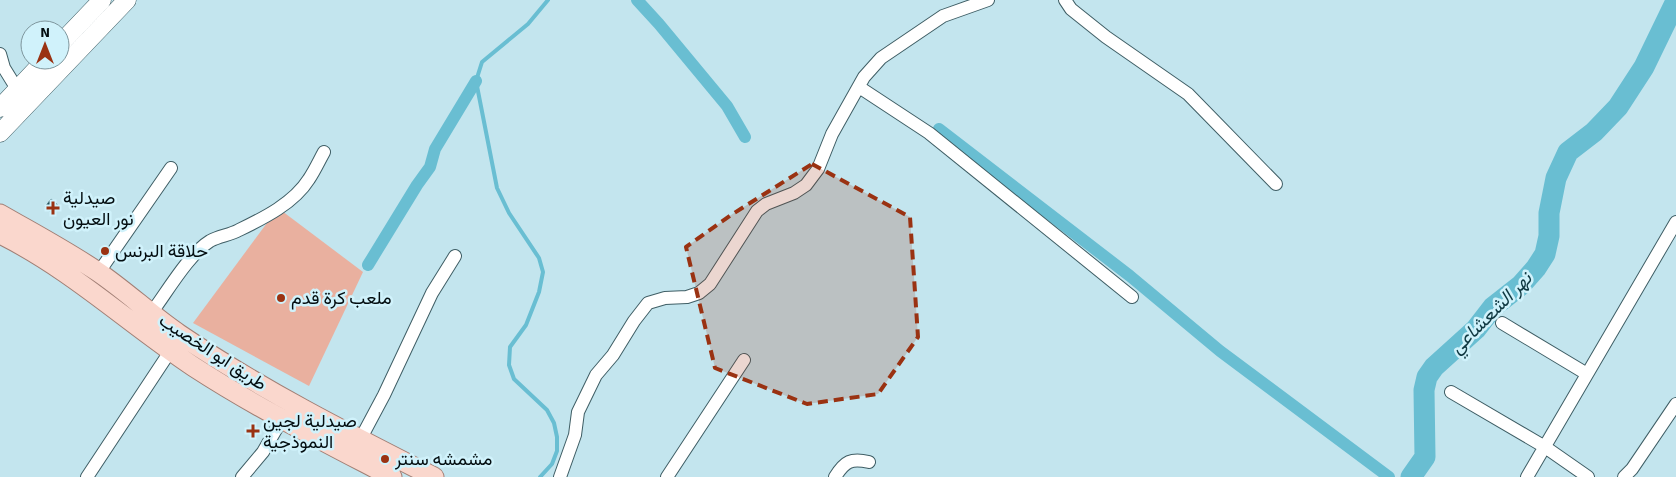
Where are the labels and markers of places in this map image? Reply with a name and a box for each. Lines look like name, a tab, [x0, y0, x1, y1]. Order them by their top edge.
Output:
place label: صيدلية نور العيون	[63, 187, 134, 230]
marker: صيدلية نور العيون	[47, 202, 59, 214]
place label: حلاقة البرنس	[115, 240, 208, 262]
marker: حلاقة البرنس	[99, 245, 111, 257]
place label: ملعب كرة قدم	[291, 287, 392, 310]
marker: ملعب كرة قدم	[275, 292, 287, 304]
place label: صيدلية لجين النموذجية	[263, 410, 357, 453]
marker: صيدلية لجين النموذجية	[247, 425, 259, 437]
place label: مشمشه سنتر	[394, 448, 492, 470]
marker: مشمشه سنتر	[379, 453, 391, 465]

